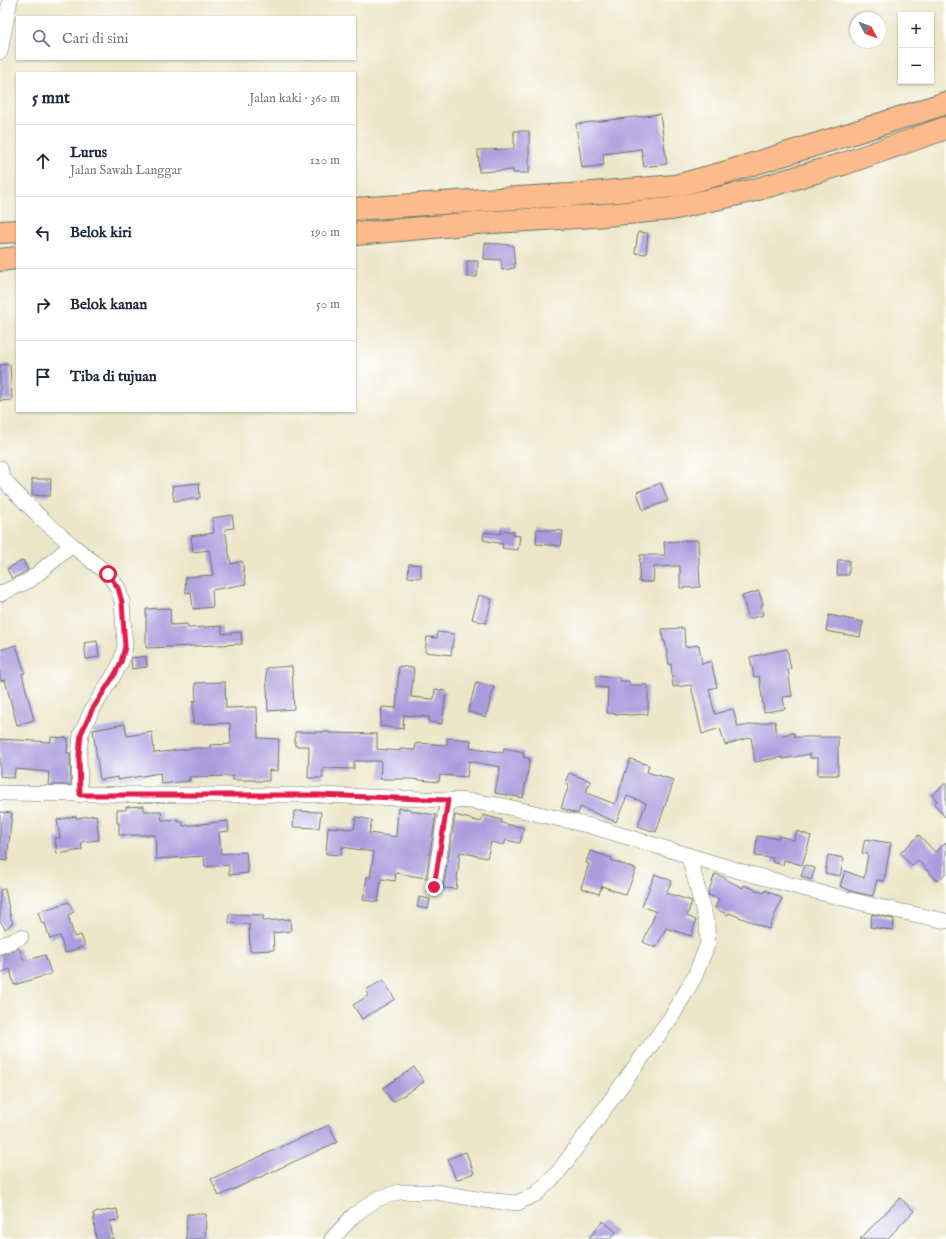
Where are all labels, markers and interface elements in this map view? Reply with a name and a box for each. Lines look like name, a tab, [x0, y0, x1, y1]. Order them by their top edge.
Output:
north arrow	[850, 12, 886, 48]
map controls	[898, 12, 934, 84]
button: +	[898, 12, 934, 48]
search box	[16, 16, 356, 60]
icon: search	[30, 27, 52, 49]
text: Cari di sini	[62, 29, 129, 48]
button: −	[898, 48, 934, 84]
text: 5 mnt	[32, 88, 70, 109]
text: Jalan kaki · 360 m	[249, 90, 340, 107]
text: Lurus	[70, 143, 107, 162]
icon: ahead	[32, 150, 54, 172]
text: 120 m	[310, 152, 340, 169]
text: Jalan Sawah Langgar	[70, 162, 182, 179]
icon: left	[32, 222, 54, 244]
text: Belok kiri	[70, 223, 132, 242]
text: 190 m	[310, 224, 340, 241]
icon: right	[32, 294, 54, 316]
text: Belok kanan	[70, 295, 147, 314]
text: 50 m	[316, 296, 340, 313]
icon: arrive	[32, 366, 54, 388]
text: Tiba di tujuan	[70, 367, 157, 386]
route start	[99, 565, 117, 583]
route end	[425, 878, 443, 896]

